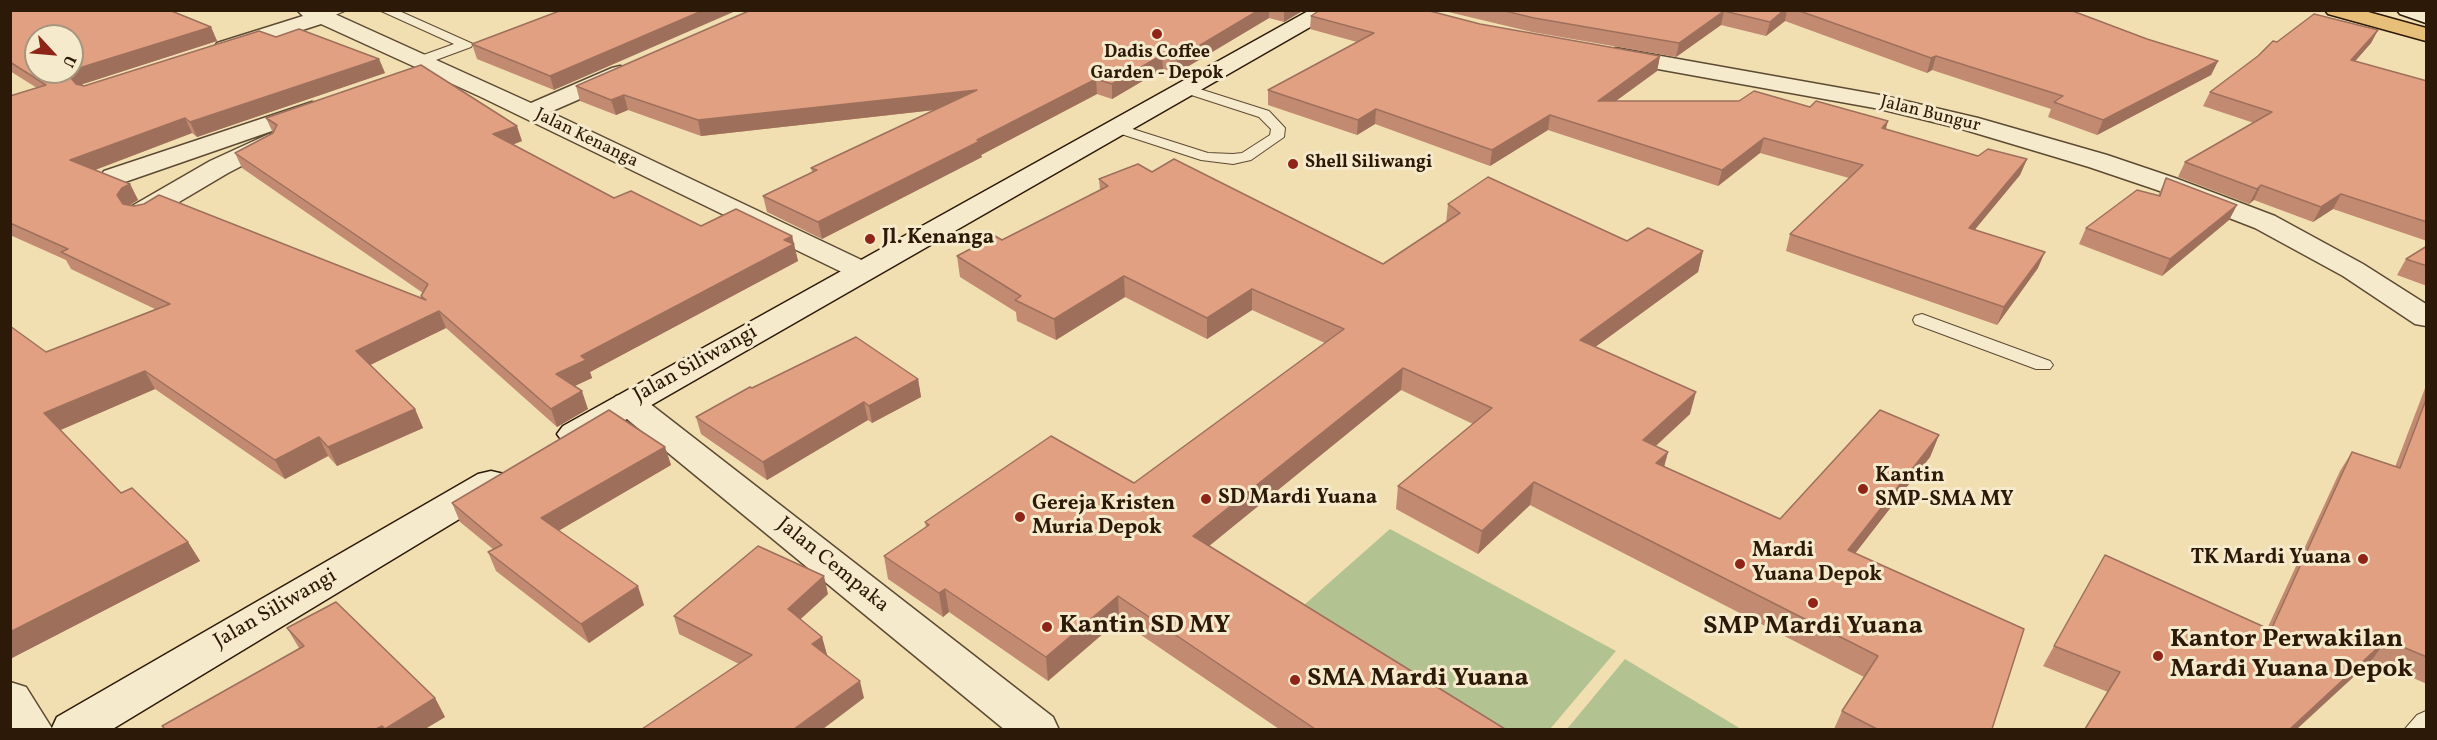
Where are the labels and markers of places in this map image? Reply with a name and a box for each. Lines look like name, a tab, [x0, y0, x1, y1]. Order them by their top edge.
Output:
marker: Dadis Coffee Garden - Depok	[1150, 27, 1164, 41]
place label: Dadis Coffee Garden - Depok	[1091, 43, 1223, 86]
place label: Shell Siliwangi	[1305, 153, 1432, 175]
marker: Shell Siliwangi	[1286, 157, 1300, 171]
place label: Jl. Kenanga	[882, 226, 994, 252]
marker: Jl. Kenanga	[863, 232, 877, 246]
place label: Kantin SMP-SMA MY	[1875, 464, 2014, 514]
marker: Kantin SMP-SMA MY	[1856, 482, 1870, 496]
place label: SD Mardi Yuana	[1218, 486, 1377, 512]
place label: Gereja Kristen Muria Depok	[1032, 492, 1175, 542]
marker: SD Mardi Yuana	[1199, 492, 1213, 506]
marker: Gereja Kristen Muria Depok	[1013, 510, 1027, 524]
place label: Mardi Yuana Depok	[1752, 539, 1882, 589]
place label: TK Mardi Yuana	[2190, 546, 2351, 572]
marker: TK Mardi Yuana	[2356, 552, 2370, 566]
marker: Mardi Yuana Depok	[1733, 557, 1747, 571]
marker: SMP Mardi Yuana	[1806, 596, 1820, 610]
place label: Kantin SD MY	[1059, 611, 1230, 643]
place label: SMP Mardi Yuana	[1703, 612, 1923, 644]
marker: Kantin SD MY	[1040, 620, 1054, 634]
place label: Kantor Perwakilan Mardi Yuana Depok	[2170, 625, 2413, 686]
marker: Kantor Perwakilan Mardi Yuana Depok	[2151, 649, 2165, 663]
place label: SMA Mardi Yuana	[1307, 664, 1529, 696]
marker: SMA Mardi Yuana	[1288, 673, 1302, 687]

